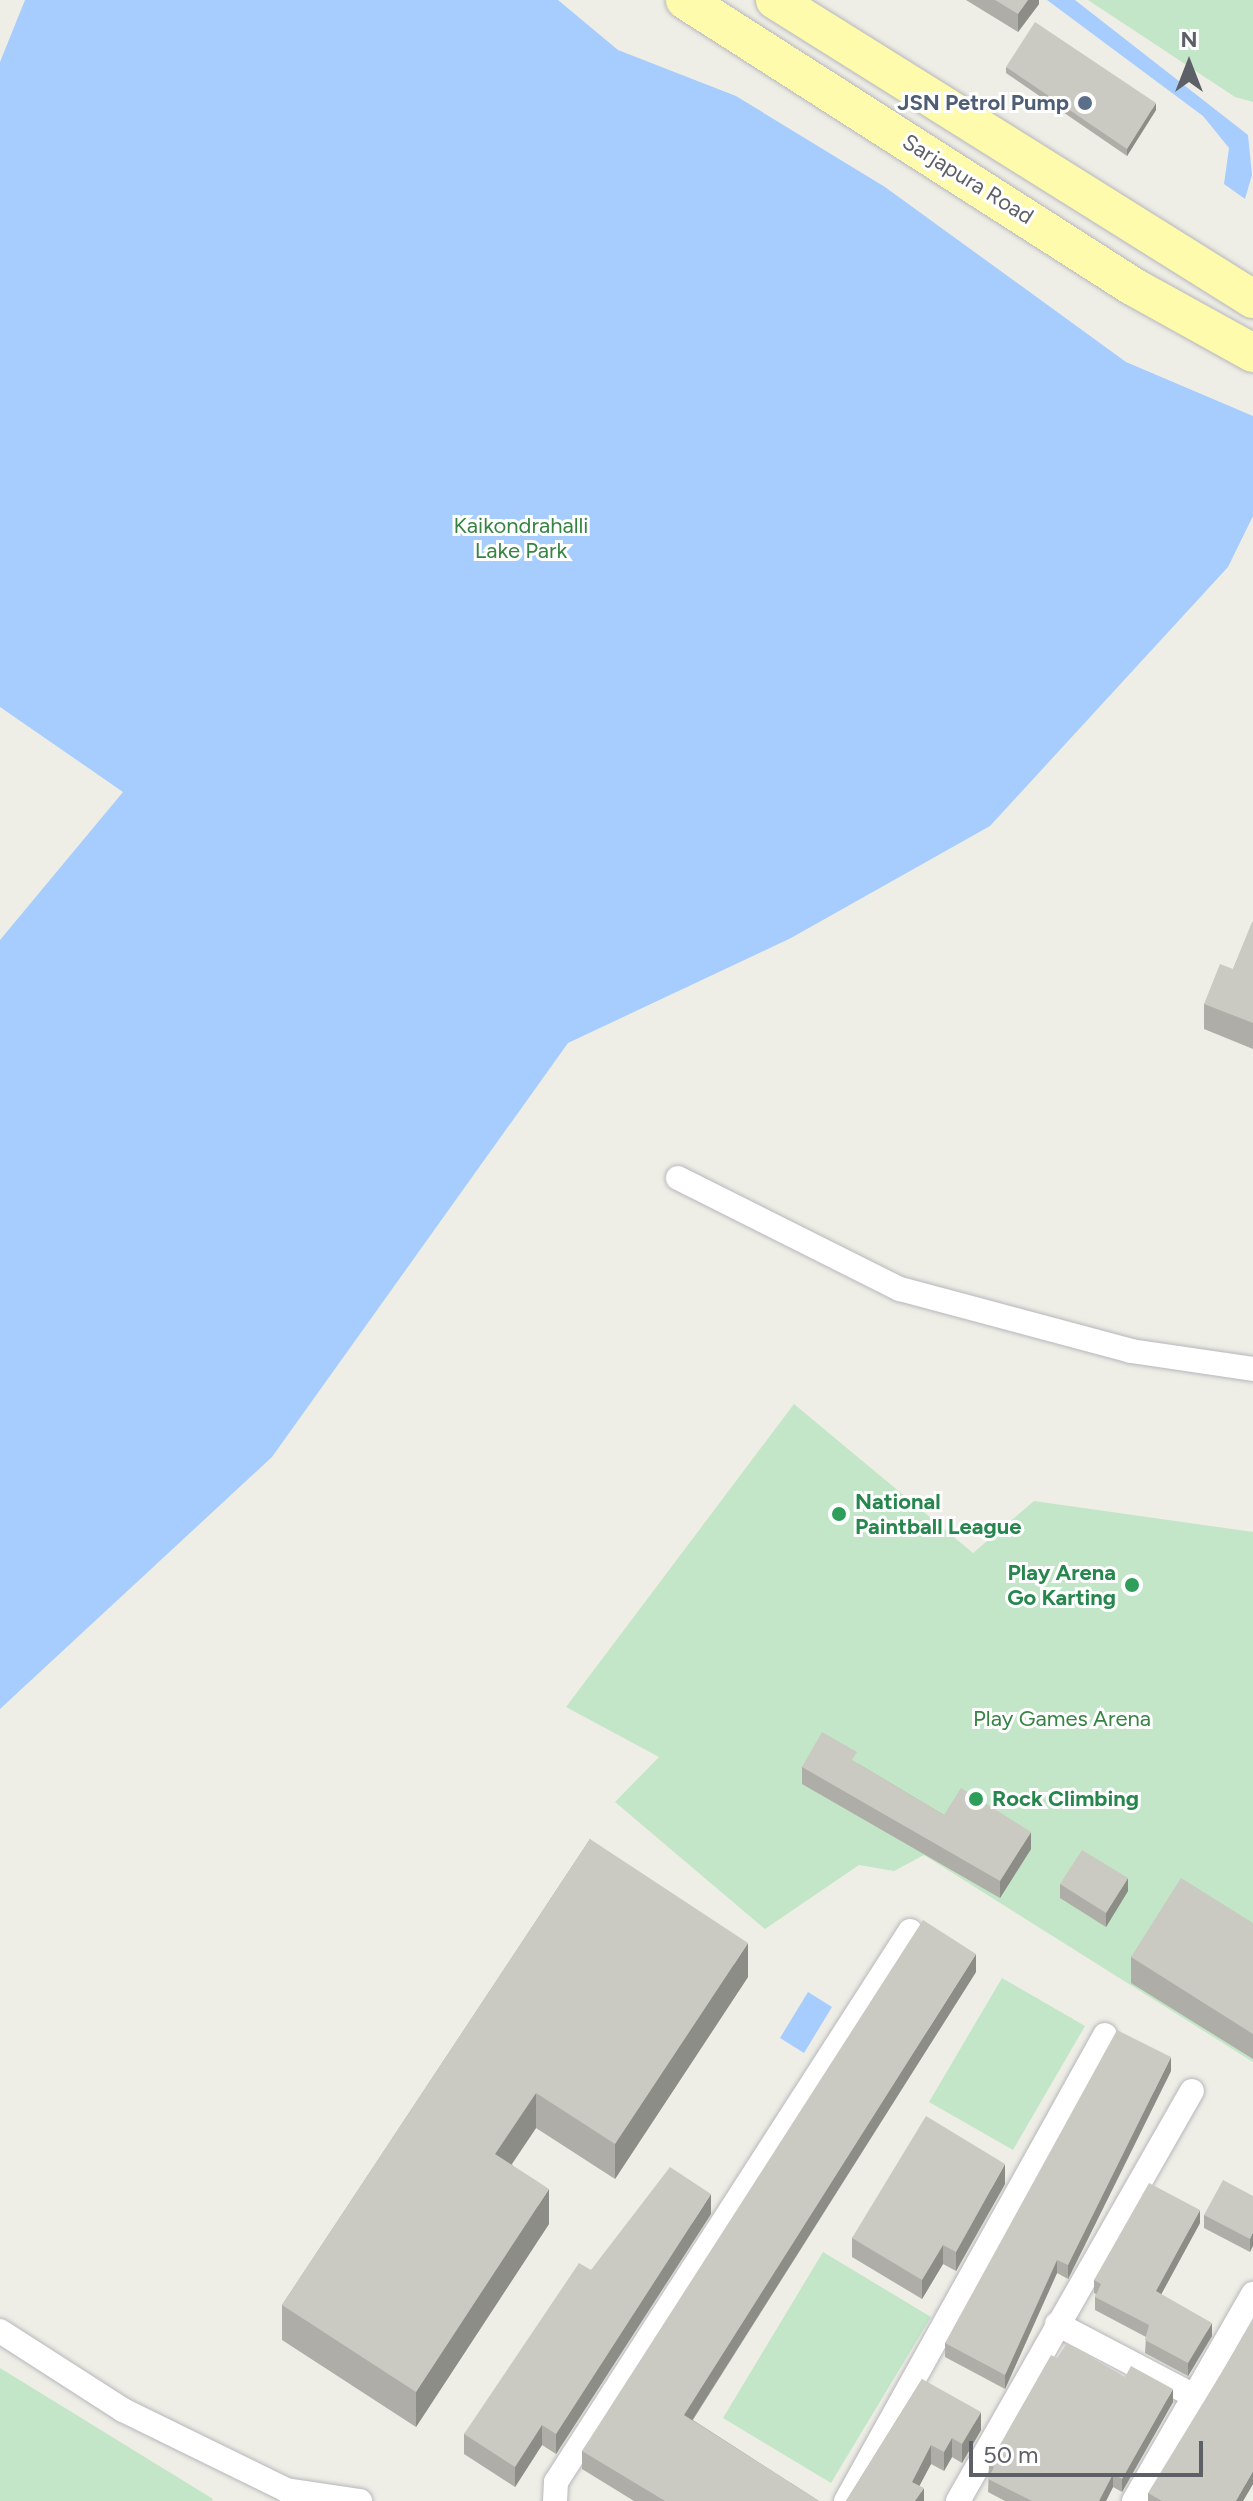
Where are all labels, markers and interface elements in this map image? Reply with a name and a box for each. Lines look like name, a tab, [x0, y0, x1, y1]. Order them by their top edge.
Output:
north arrow	[1149, 24, 1229, 104]
text: N	[1180, 26, 1198, 53]
place label: JSN Petrol Pump	[897, 90, 1069, 116]
marker: JSN Petrol Pump	[1076, 94, 1094, 112]
street label: Sarjapura Road	[898, 128, 1038, 230]
park label: Kaikondrahalli Lake Park	[454, 512, 588, 564]
place label: National Paintball League	[855, 1488, 1021, 1540]
marker: National Paintball League	[830, 1505, 848, 1523]
place label: Play Arena Go Karting	[1007, 1559, 1116, 1610]
marker: Play Arena Go Karting	[1123, 1576, 1141, 1594]
park label: Play Games Arena	[973, 1706, 1151, 1732]
place label: Rock Climbing	[992, 1786, 1139, 1812]
marker: Rock Climbing	[967, 1790, 985, 1808]
scale bar	[973, 2425, 1207, 2475]
text: 50 m	[983, 2440, 1039, 2469]

